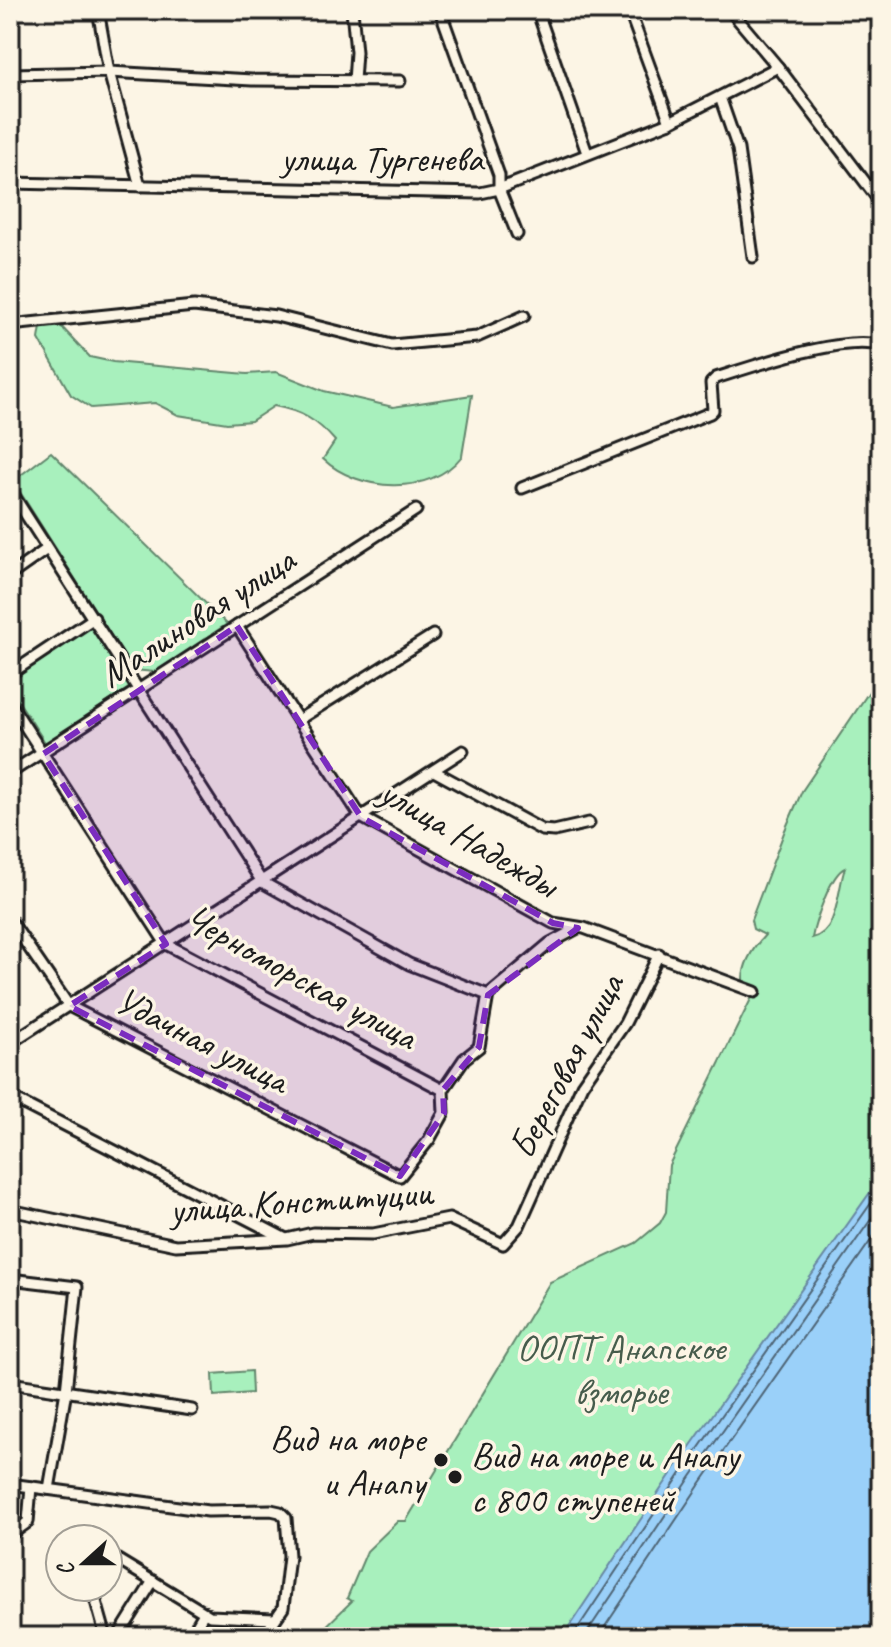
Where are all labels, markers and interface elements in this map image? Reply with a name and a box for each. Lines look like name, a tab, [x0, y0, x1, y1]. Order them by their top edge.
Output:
street label: улица Тургенева	[279, 135, 486, 182]
street label: Малиновая улица	[90, 535, 306, 698]
street label: улица Надежды	[370, 767, 569, 909]
street label: Черноморская улица	[177, 894, 428, 1061]
street label: Береговая улица	[498, 963, 635, 1166]
street label: Удачная улица	[108, 976, 299, 1105]
street label: улица Конституции	[166, 1168, 436, 1234]
park label: ООПТ Анапское взморье	[517, 1324, 728, 1415]
place label: Вид на море и Анапу	[270, 1415, 428, 1506]
place label: Вид на море и Анапу с 800 ступеней	[471, 1432, 742, 1523]
marker: Вид на море и Анапу	[432, 1451, 450, 1469]
marker: Вид на море и Анапу с 800 ступеней	[446, 1468, 464, 1486]
north arrow	[44, 1523, 124, 1603]
text: С	[50, 1557, 81, 1580]

